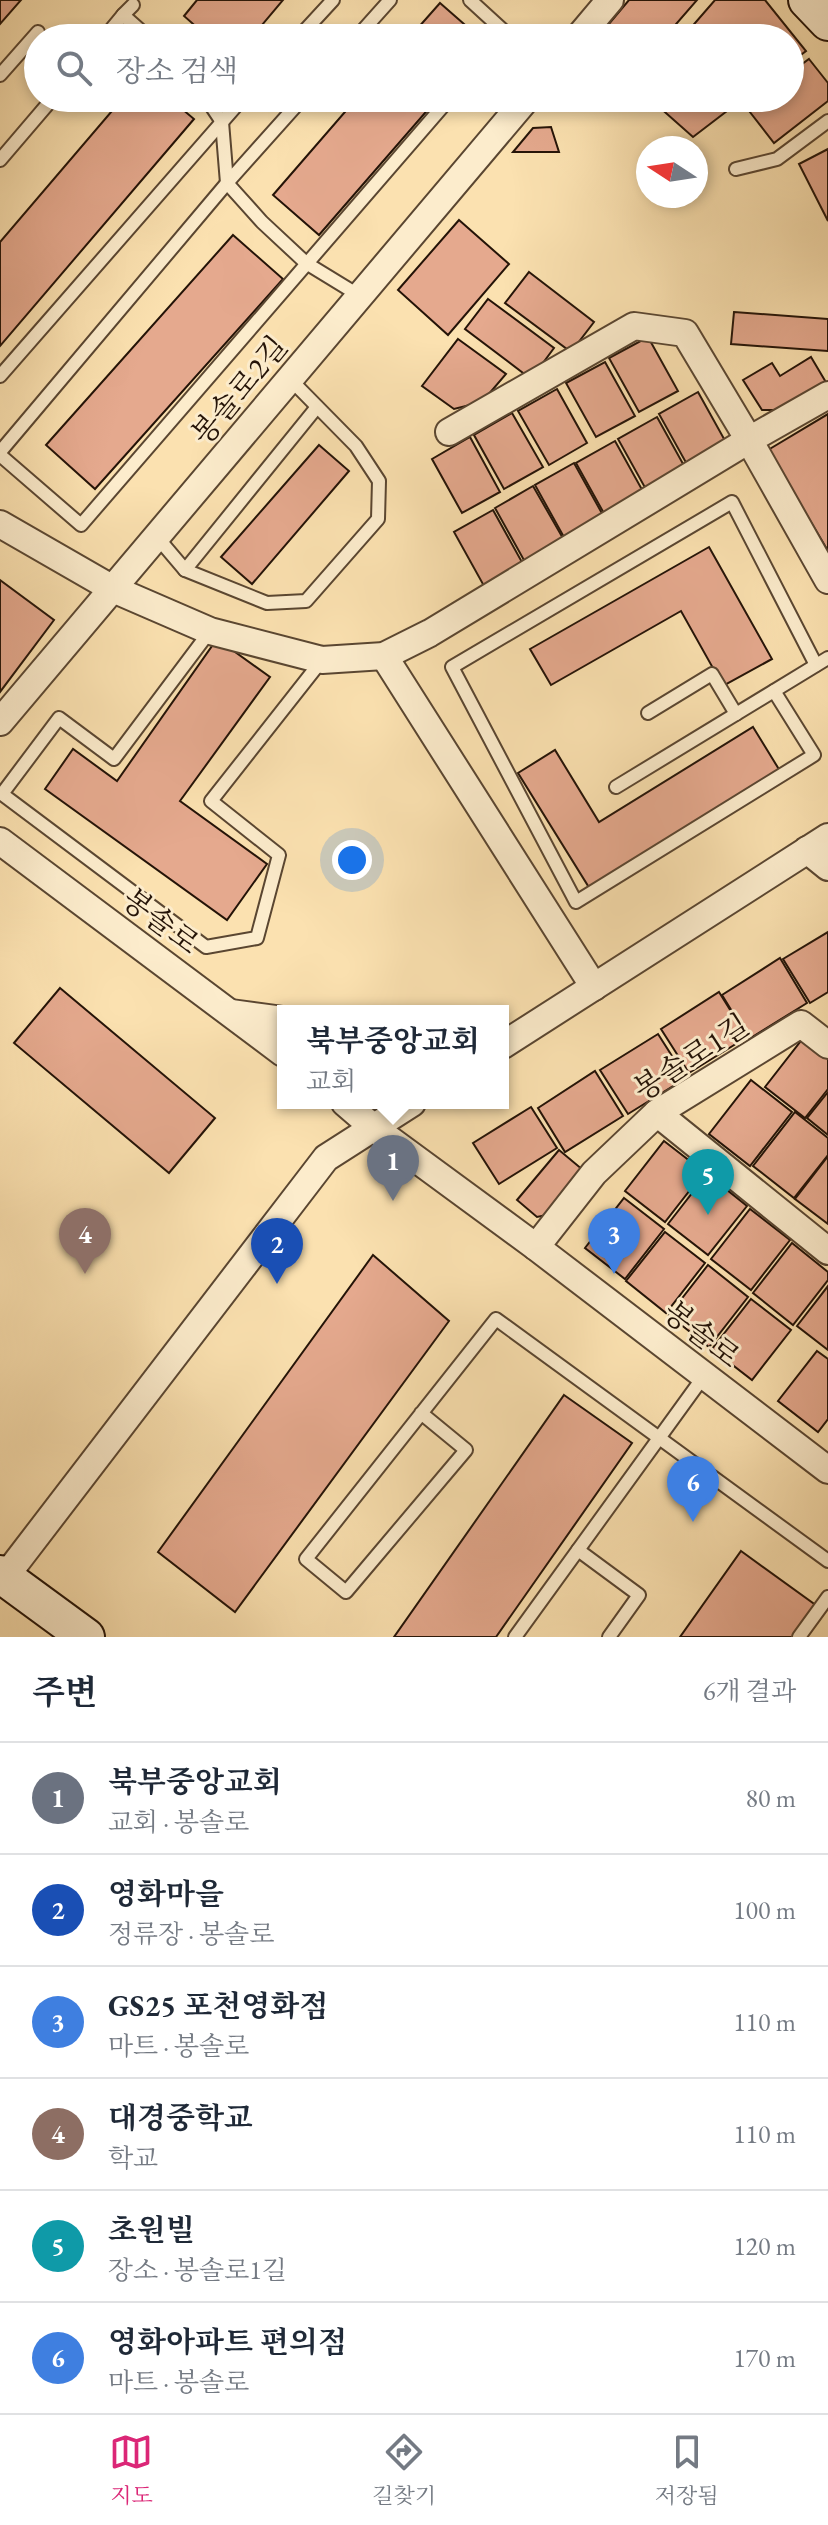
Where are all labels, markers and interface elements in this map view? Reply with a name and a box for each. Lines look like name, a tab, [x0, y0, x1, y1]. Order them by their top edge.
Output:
search box	[24, 24, 804, 112]
icon: search	[52, 46, 96, 90]
text: 장소 검색	[116, 51, 238, 90]
north arrow	[636, 136, 708, 208]
street label: 봉솔로2길	[182, 328, 296, 452]
your location	[332, 840, 372, 880]
street label: 봉솔로	[115, 879, 207, 963]
popup	[277, 1005, 509, 1109]
street label: 봉솔로1길	[626, 1005, 756, 1109]
text: 북부중앙교회	[306, 1021, 480, 1060]
text: 교회	[306, 1064, 356, 1098]
pin: 1	[367, 1135, 419, 1201]
pin: 5	[682, 1149, 734, 1215]
pin: 4	[59, 1208, 111, 1274]
pin: 3	[588, 1208, 640, 1274]
pin: 2	[251, 1218, 303, 1284]
street label: 봉솔로	[656, 1292, 748, 1376]
pin: 6	[667, 1456, 719, 1522]
text: 주변	[32, 1670, 98, 1714]
text: 6개 결과	[703, 1674, 796, 1708]
text: 북부중앙교회	[108, 1762, 282, 1801]
text: 1	[51, 1781, 65, 1815]
text: 80 m	[746, 1781, 796, 1815]
text: 교회 · 봉솔로	[108, 1805, 249, 1839]
text: 영화마을	[108, 1874, 224, 1913]
text: 2	[51, 1893, 65, 1927]
text: 100 m	[733, 1893, 796, 1927]
text: 정류장 · 봉솔로	[108, 1917, 274, 1951]
text: GS25 포천영화점	[108, 1986, 328, 2025]
text: 3	[51, 2005, 65, 2039]
text: 110 m	[733, 2005, 796, 2039]
text: 마트 · 봉솔로	[108, 2029, 249, 2063]
text: 대경중학교	[108, 2098, 253, 2137]
text: 4	[51, 2117, 65, 2151]
text: 110 m	[733, 2117, 796, 2151]
text: 학교	[108, 2141, 158, 2175]
text: 초원빌	[108, 2210, 195, 2249]
text: 5	[51, 2229, 65, 2263]
text: 120 m	[733, 2229, 796, 2263]
text: 장소 · 봉솔로1길	[108, 2253, 287, 2287]
text: 영화아파트 편의점	[108, 2322, 347, 2361]
text: 6	[51, 2341, 65, 2375]
text: 170 m	[733, 2341, 796, 2375]
text: 마트 · 봉솔로	[108, 2365, 249, 2399]
tab: 지도	[109, 2430, 153, 2510]
tab: 길찾기	[372, 2430, 436, 2510]
tab: 저장됨	[655, 2430, 719, 2510]

